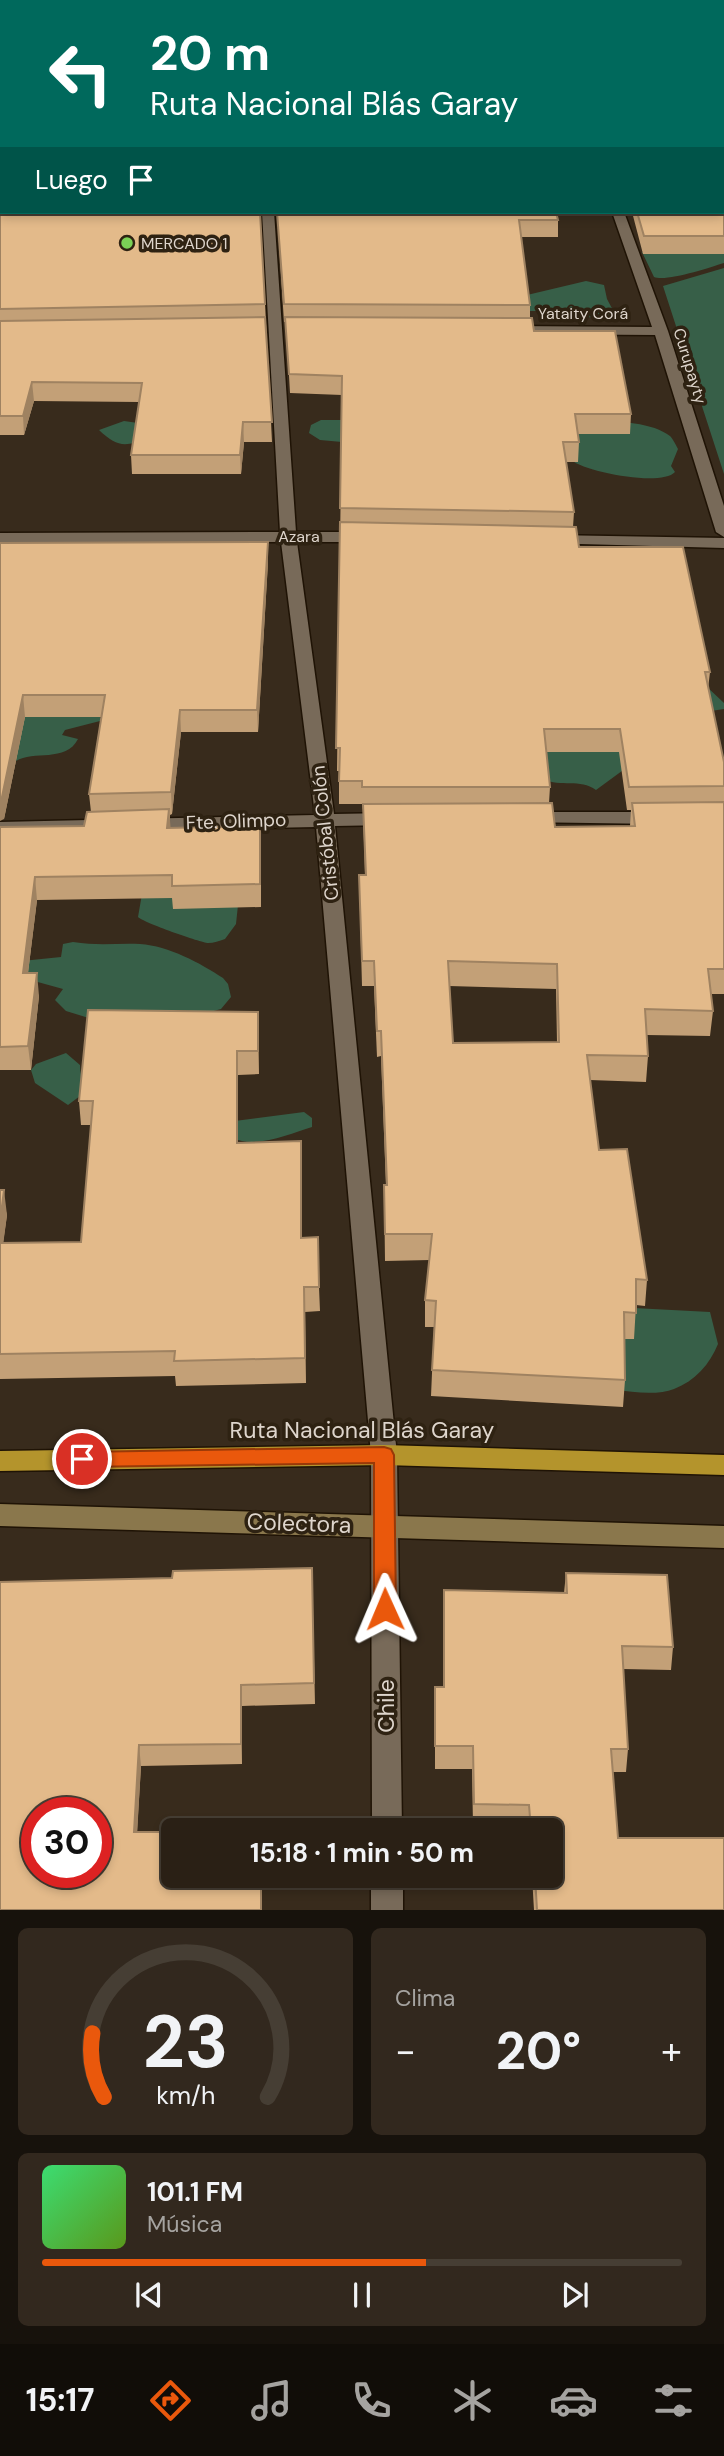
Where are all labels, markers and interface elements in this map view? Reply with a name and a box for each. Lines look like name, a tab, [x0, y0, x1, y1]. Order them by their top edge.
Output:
text: 20 m	[150, 21, 270, 85]
icon: left	[35, 28, 126, 119]
text: Ruta Nacional Blás Garay	[150, 83, 518, 125]
icon: arrive	[122, 161, 160, 199]
text: Luego	[35, 163, 108, 197]
place label: MERCADO 1	[141, 233, 227, 254]
marker: MERCADO 1	[119, 235, 135, 251]
street label: Yataity Corá	[538, 303, 628, 324]
street label: Curupayty	[669, 325, 712, 407]
street label: Azara	[278, 526, 320, 547]
street label: Cristóbal Colón	[305, 764, 345, 902]
street label: Fte. Olimpo	[185, 807, 287, 835]
street label: Ruta Nacional Blás Garay	[230, 1415, 495, 1445]
pin	[52, 1429, 112, 1489]
icon: arrive	[63, 1440, 101, 1478]
street label: Colectora	[246, 1506, 352, 1540]
position arrow	[348, 1572, 422, 1646]
street label: Chile	[371, 1679, 401, 1733]
speed limit sign: 30	[21, 1797, 112, 1888]
text: 15:18 · 1 min · 50 m	[250, 1836, 474, 1870]
text: Clima	[395, 1983, 455, 2013]
text: 23	[143, 1996, 228, 2091]
text: 20°	[496, 2017, 581, 2085]
text: −	[395, 2026, 416, 2076]
text: +	[661, 2026, 682, 2076]
text: km/h	[156, 2079, 215, 2112]
text: 101.1 FM	[147, 2175, 243, 2209]
text: Música	[147, 2209, 222, 2239]
icon: previous	[130, 2276, 168, 2314]
icon: pause	[343, 2276, 381, 2314]
icon: next	[556, 2276, 594, 2314]
icon: directions	[146, 2376, 195, 2425]
icon: music	[247, 2376, 296, 2425]
icon: phone	[347, 2376, 396, 2425]
icon: climate	[448, 2376, 497, 2425]
icon: car	[549, 2376, 598, 2425]
icon: filters	[649, 2376, 698, 2425]
text: 15:17	[26, 2379, 94, 2421]

